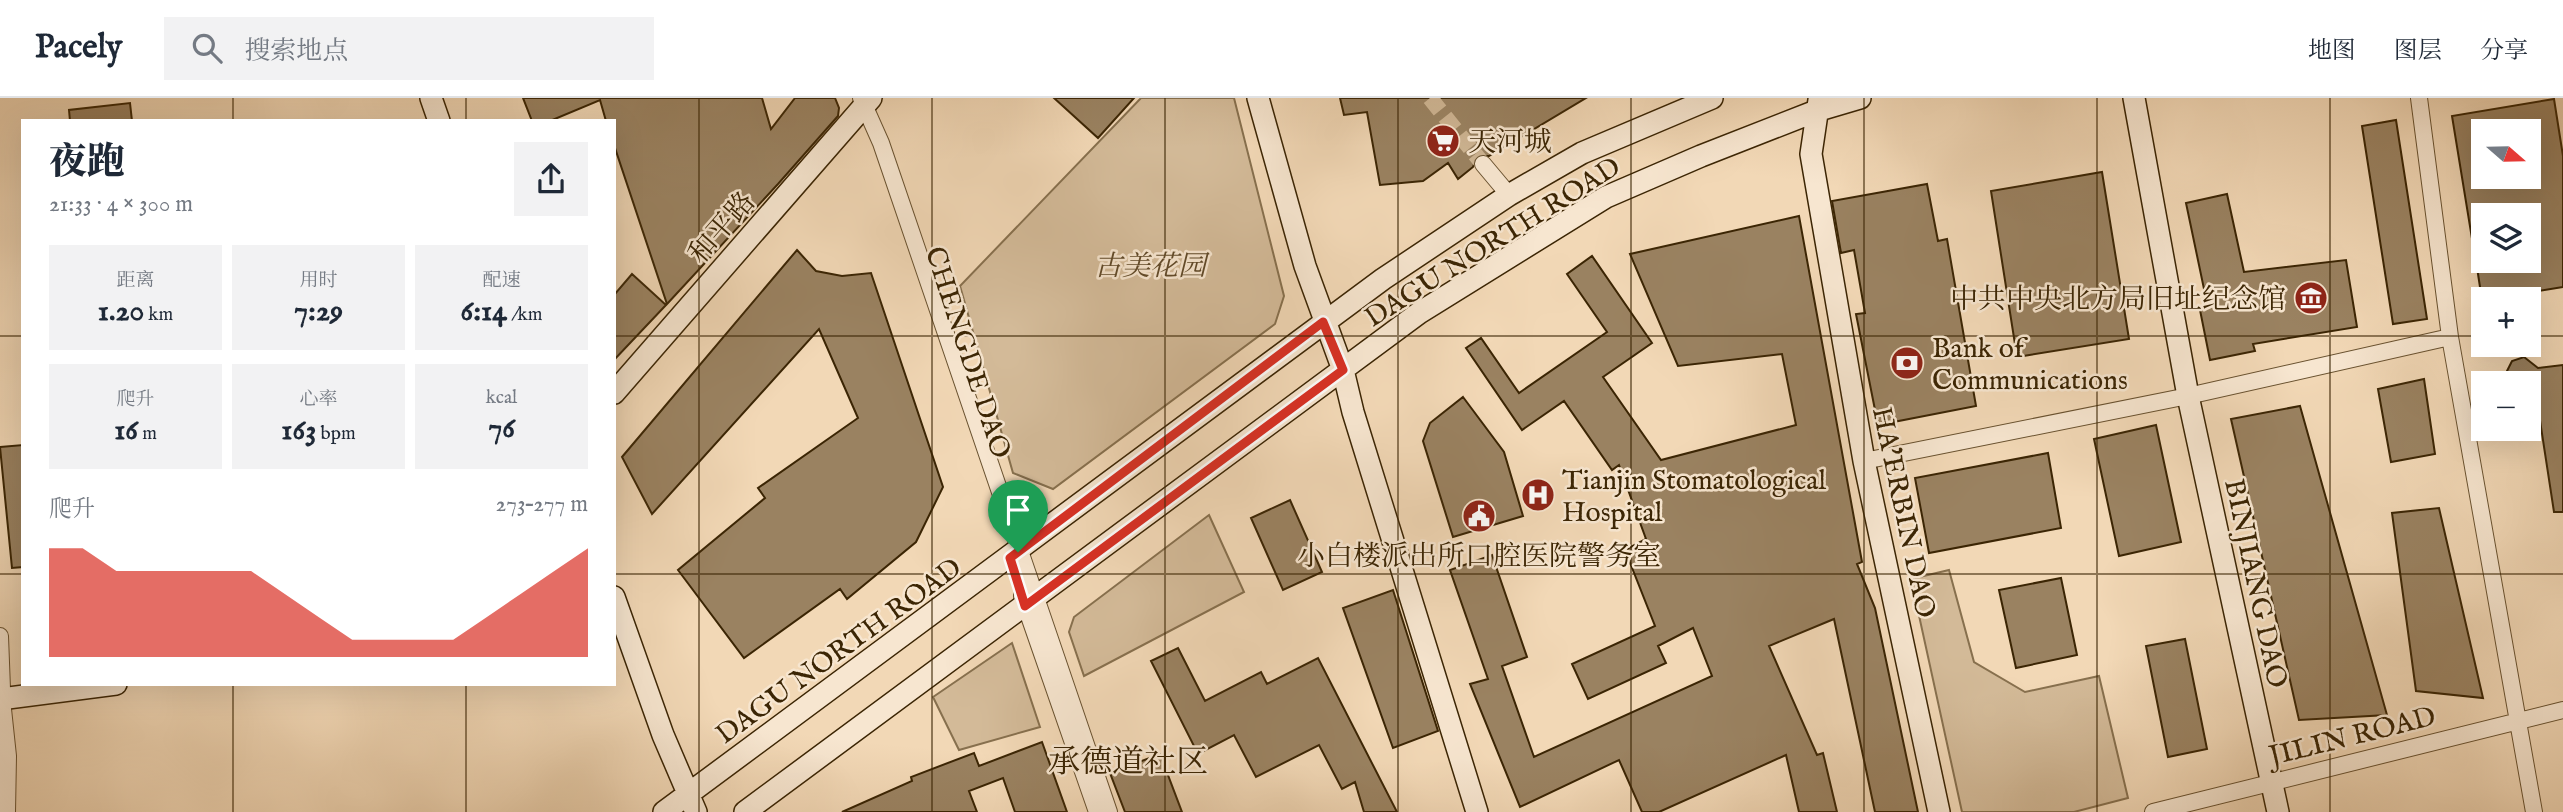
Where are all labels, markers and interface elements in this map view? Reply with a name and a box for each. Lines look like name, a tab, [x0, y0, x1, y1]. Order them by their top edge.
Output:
search box	[164, 17, 654, 80]
text: Pacely	[35, 27, 122, 69]
icon: search	[188, 29, 226, 67]
text: 搜索地点	[244, 35, 348, 68]
text: 地图	[2308, 36, 2356, 67]
text: 图层	[2394, 36, 2442, 67]
text: 分享	[2480, 36, 2528, 67]
north arrow	[2471, 119, 2541, 189]
map controls	[2471, 119, 2541, 441]
supermarket icon: 天河城	[1424, 122, 1462, 160]
place label: 天河城	[1468, 126, 1552, 161]
text: 夜跑	[49, 140, 125, 188]
button: share	[514, 142, 588, 216]
street label: DAGU NORTH ROAD	[1359, 150, 1628, 336]
street label: 和平路	[682, 185, 764, 272]
text: 21:33 · 4 × 300 m	[49, 190, 193, 219]
button: layers	[2471, 203, 2541, 273]
street label: CHENGDE DAO	[916, 242, 1017, 463]
park label: 古美花园	[1094, 250, 1210, 285]
text: 距离	[116, 269, 155, 293]
text: 用时	[299, 269, 338, 293]
text: 配速	[482, 269, 521, 293]
museum icon: 中共中央北方局旧址纪念馆	[2292, 279, 2330, 317]
place label: 中共中央北方局旧址纪念馆	[1950, 283, 2286, 318]
button: +	[2471, 287, 2541, 357]
text: 1.20	[98, 293, 144, 331]
text: 7:29	[294, 293, 343, 331]
text: 6:14	[461, 293, 507, 331]
text: km	[144, 303, 173, 327]
text: /km	[507, 303, 542, 327]
place label: Bank of Communications	[1932, 332, 2128, 399]
bank icon: Bank of Communications	[1888, 344, 1926, 382]
button: −	[2471, 371, 2541, 441]
text: kcal	[486, 386, 517, 410]
text: 爬升	[116, 388, 155, 412]
text: 心率	[299, 388, 338, 412]
street label: HA'ERBIN DAO	[1863, 404, 1942, 621]
text: 76	[488, 410, 515, 448]
text: 16	[114, 412, 138, 450]
text: 163	[281, 412, 316, 450]
text: m	[138, 422, 157, 446]
text: bpm	[316, 422, 356, 446]
place label: Tianjin Stomatological Hospital	[1562, 464, 1826, 531]
hospital icon: Tianjin Stomatological Hospital	[1519, 476, 1557, 514]
street label: BINJIANG DAO	[2215, 476, 2294, 691]
pin	[988, 480, 1048, 552]
text: 273–277 m	[496, 490, 588, 519]
icon: arrive	[999, 491, 1037, 529]
text: 爬升	[49, 495, 95, 524]
public building icon: 小白楼派出所口腔医院警务室	[1460, 497, 1498, 535]
place label: 小白楼派出所口腔医院警务室	[1297, 540, 1661, 575]
street label: DAGU NORTH ROAD	[710, 551, 969, 753]
street label: JILIN ROAD	[2263, 700, 2440, 776]
district label: 承德道社区	[1048, 743, 1208, 784]

